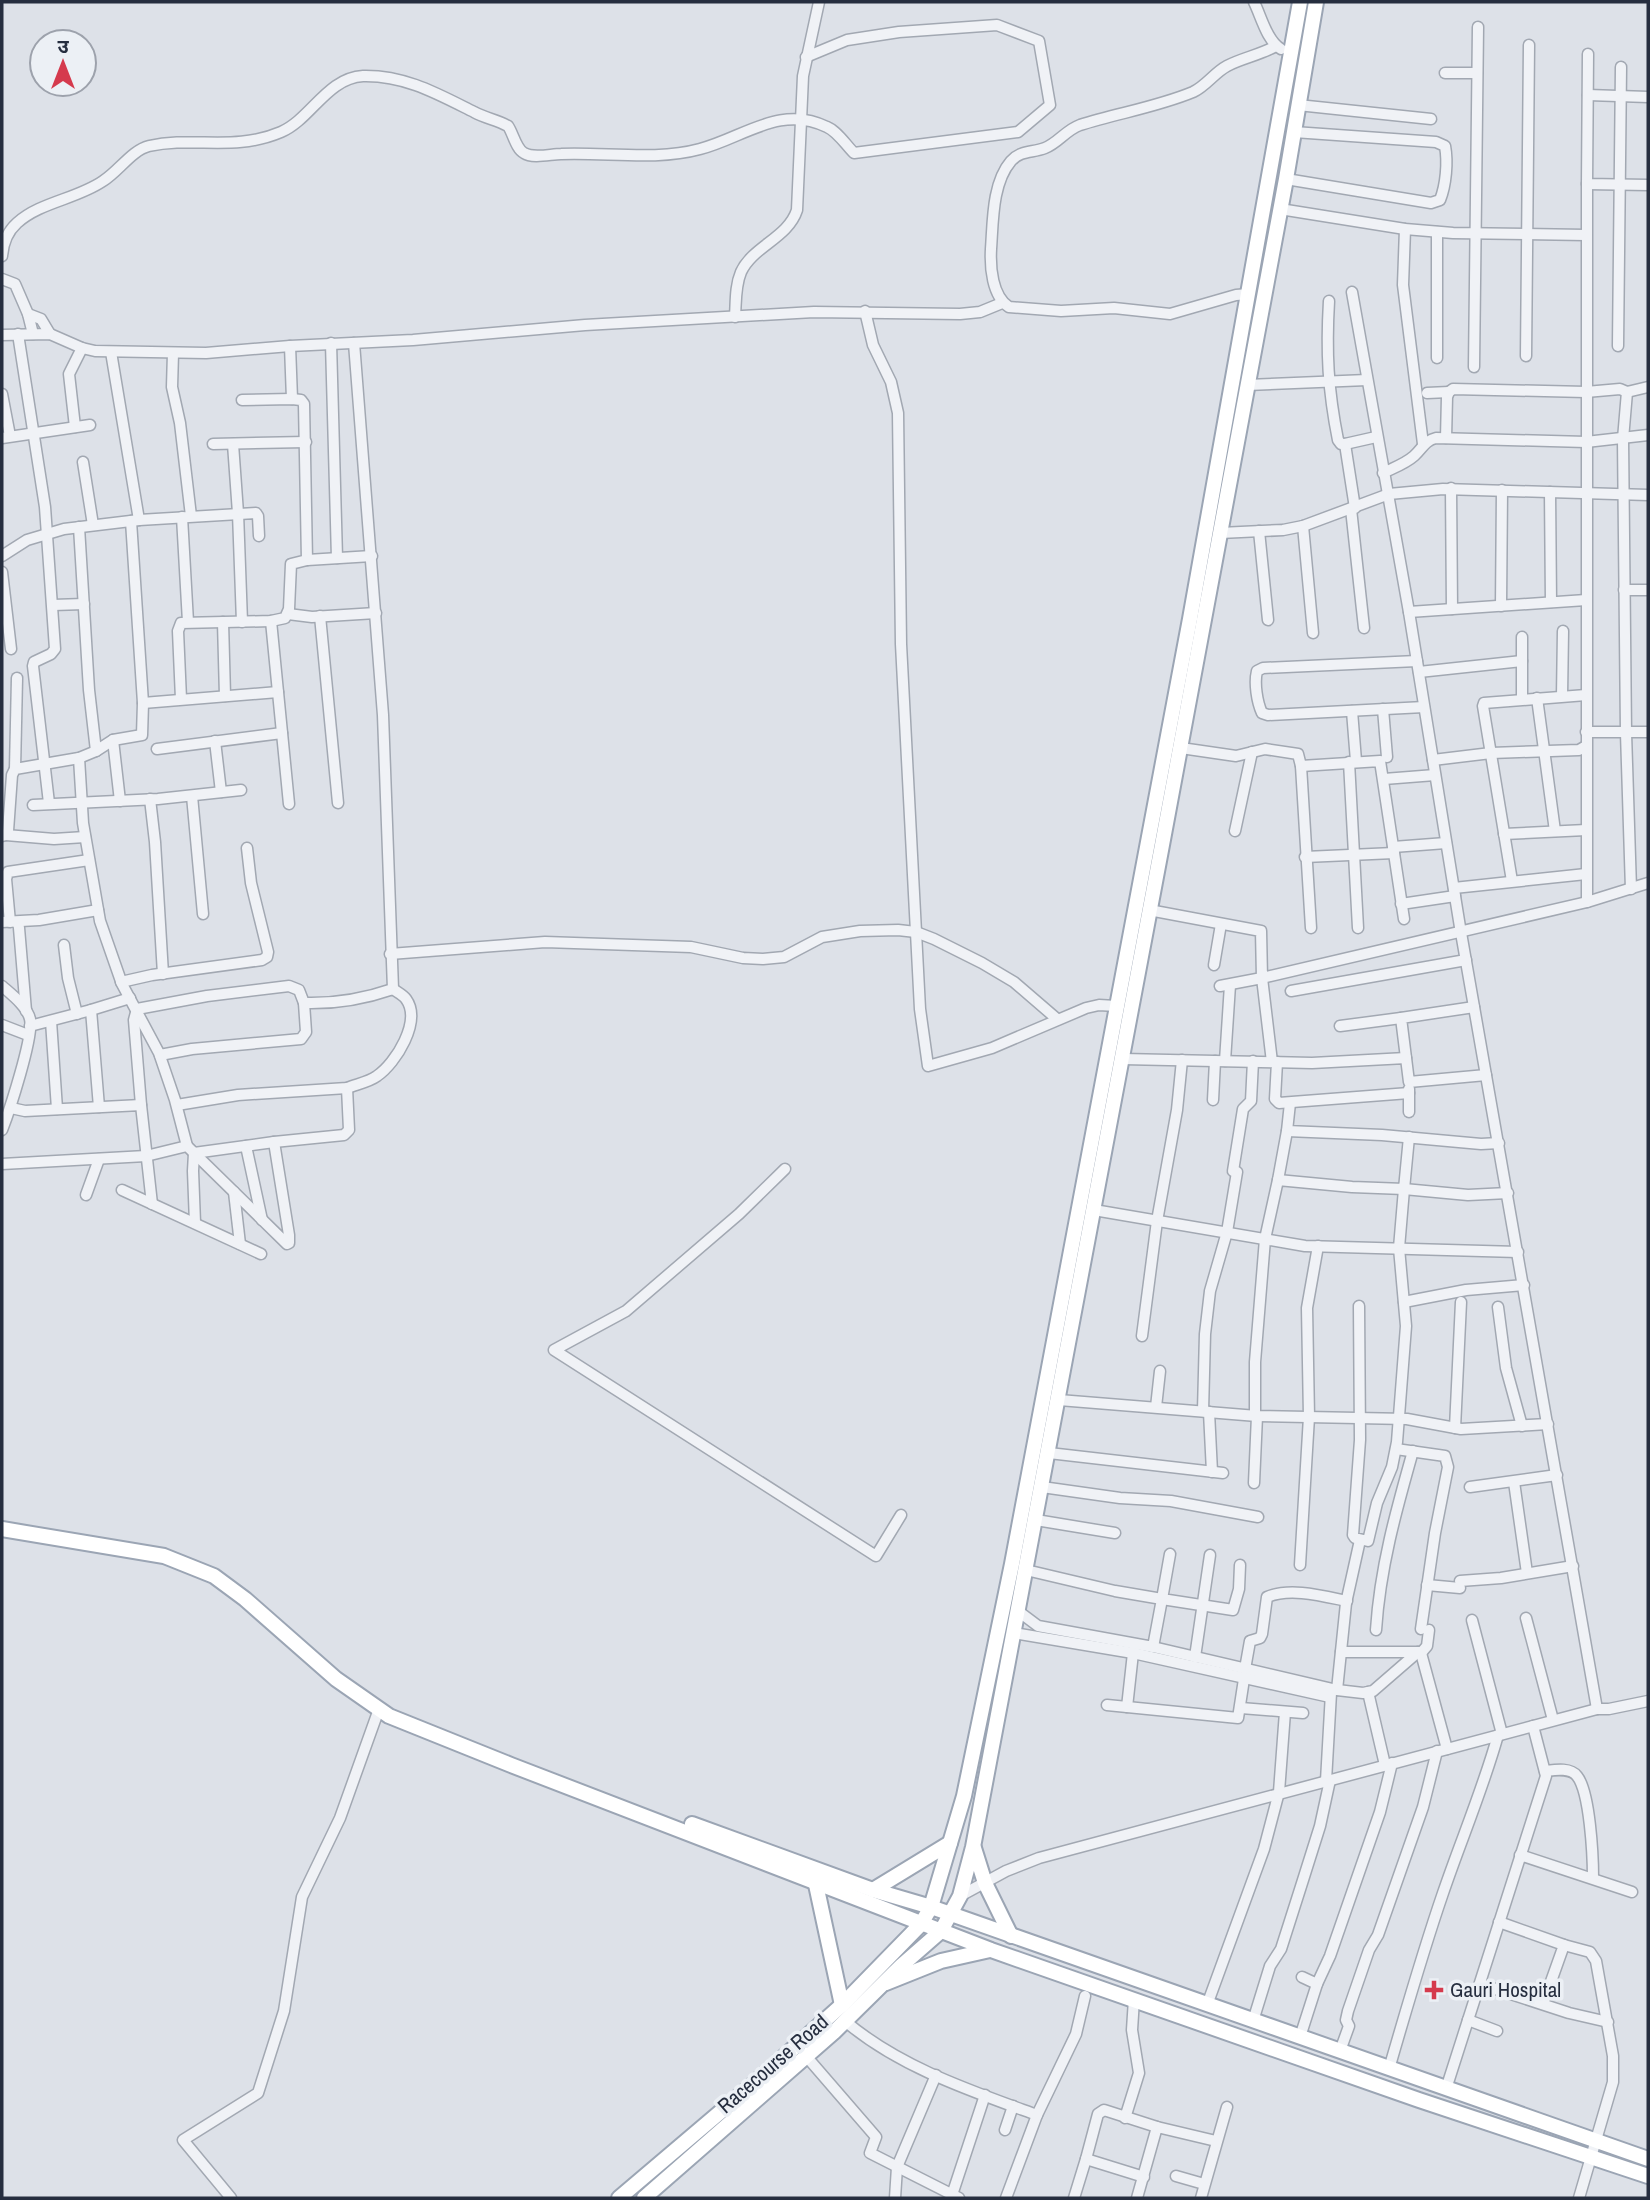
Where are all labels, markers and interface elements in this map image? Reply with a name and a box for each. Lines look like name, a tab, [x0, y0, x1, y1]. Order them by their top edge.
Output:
north arrow	[28, 28, 98, 98]
text: उ	[57, 33, 69, 59]
place label: Gauri Hospital	[1450, 1975, 1561, 2004]
marker: Gauri Hospital	[1424, 1980, 1444, 2000]
street label: Racecourse Road	[711, 2007, 834, 2120]

